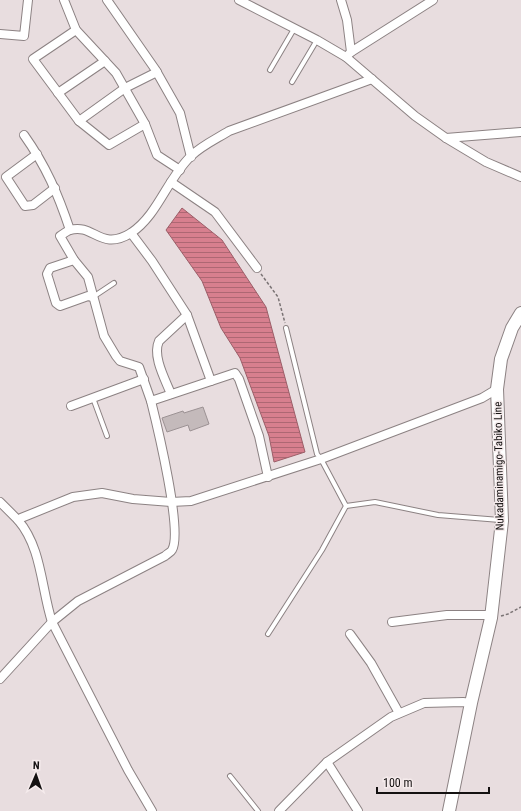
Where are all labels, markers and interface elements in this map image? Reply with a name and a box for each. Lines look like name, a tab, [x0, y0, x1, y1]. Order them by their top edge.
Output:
street label: Nukadaminamigo-Tabiko Line	[491, 402, 507, 530]
north arrow	[16, 755, 56, 795]
text: N	[33, 759, 40, 772]
scale bar	[377, 769, 489, 795]
text: 100 m	[383, 776, 413, 790]

